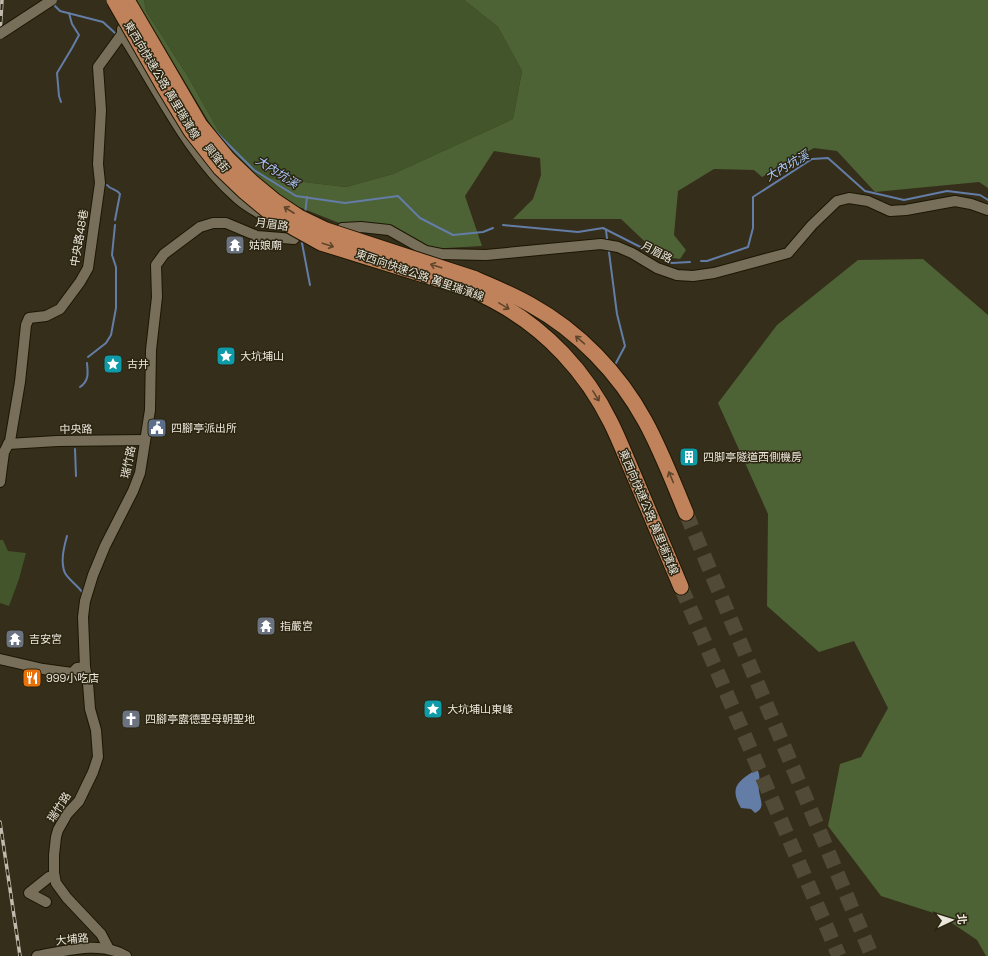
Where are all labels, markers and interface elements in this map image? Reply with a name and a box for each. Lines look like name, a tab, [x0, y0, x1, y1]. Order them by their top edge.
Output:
street label: 東西向快速公路 萬里瑞濱線	[121, 19, 203, 141]
street label: 興隆街	[201, 141, 233, 175]
water label: 大內坑溪	[762, 146, 814, 185]
water label: 大內坑溪	[253, 152, 303, 193]
one-way arrow	[283, 206, 294, 214]
street label: 中央路48巷	[67, 208, 91, 268]
street label: 月眉路	[255, 215, 289, 233]
temple icon: 姑娘廟	[224, 234, 246, 256]
place label: 姑娘廟	[249, 238, 282, 252]
street label: 月眉路	[639, 238, 675, 266]
one-way arrow	[321, 242, 334, 249]
street label: 東西向快速公路 萬里瑞濱線	[354, 246, 486, 304]
one-way arrow	[429, 262, 442, 269]
one-way arrow	[498, 303, 510, 311]
one-way arrow	[574, 335, 585, 344]
place icon: 大坑埔山	[215, 345, 237, 367]
place label: 大坑埔山	[240, 349, 284, 363]
place icon: 古井	[102, 353, 124, 375]
place label: 古井	[127, 357, 149, 371]
one-way arrow	[592, 390, 600, 401]
public building icon: 四腳亭派出所	[146, 417, 168, 439]
place label: 四腳亭派出所	[171, 421, 237, 435]
street label: 中央路	[59, 422, 93, 436]
street label: 瑞竹路	[118, 444, 138, 480]
building icon: 四脚亭隧道西側機房	[678, 446, 700, 468]
street label: 東西向快速公路 萬里瑞濱線	[616, 447, 682, 577]
place label: 四脚亭隧道西側機房	[703, 450, 802, 464]
one-way arrow	[666, 471, 674, 483]
temple icon: 指嚴宮	[255, 615, 277, 637]
place label: 指嚴宮	[280, 619, 313, 633]
temple icon: 吉安宮	[4, 628, 26, 650]
place label: 吉安宮	[29, 632, 62, 646]
restaurant icon: 999小吃店	[21, 667, 43, 689]
place label: 999小吃店	[46, 671, 99, 685]
place icon: 大坑埔山東峰	[422, 698, 444, 720]
place label: 大坑埔山東峰	[447, 702, 513, 716]
church icon: 四腳亭露德聖母朝聖地	[120, 708, 142, 730]
place label: 四腳亭露德聖母朝聖地	[145, 712, 255, 726]
street label: 瑞竹路	[44, 789, 74, 825]
north arrow	[932, 900, 972, 940]
text: 北	[955, 913, 969, 925]
street label: 大埔路	[55, 930, 89, 948]

